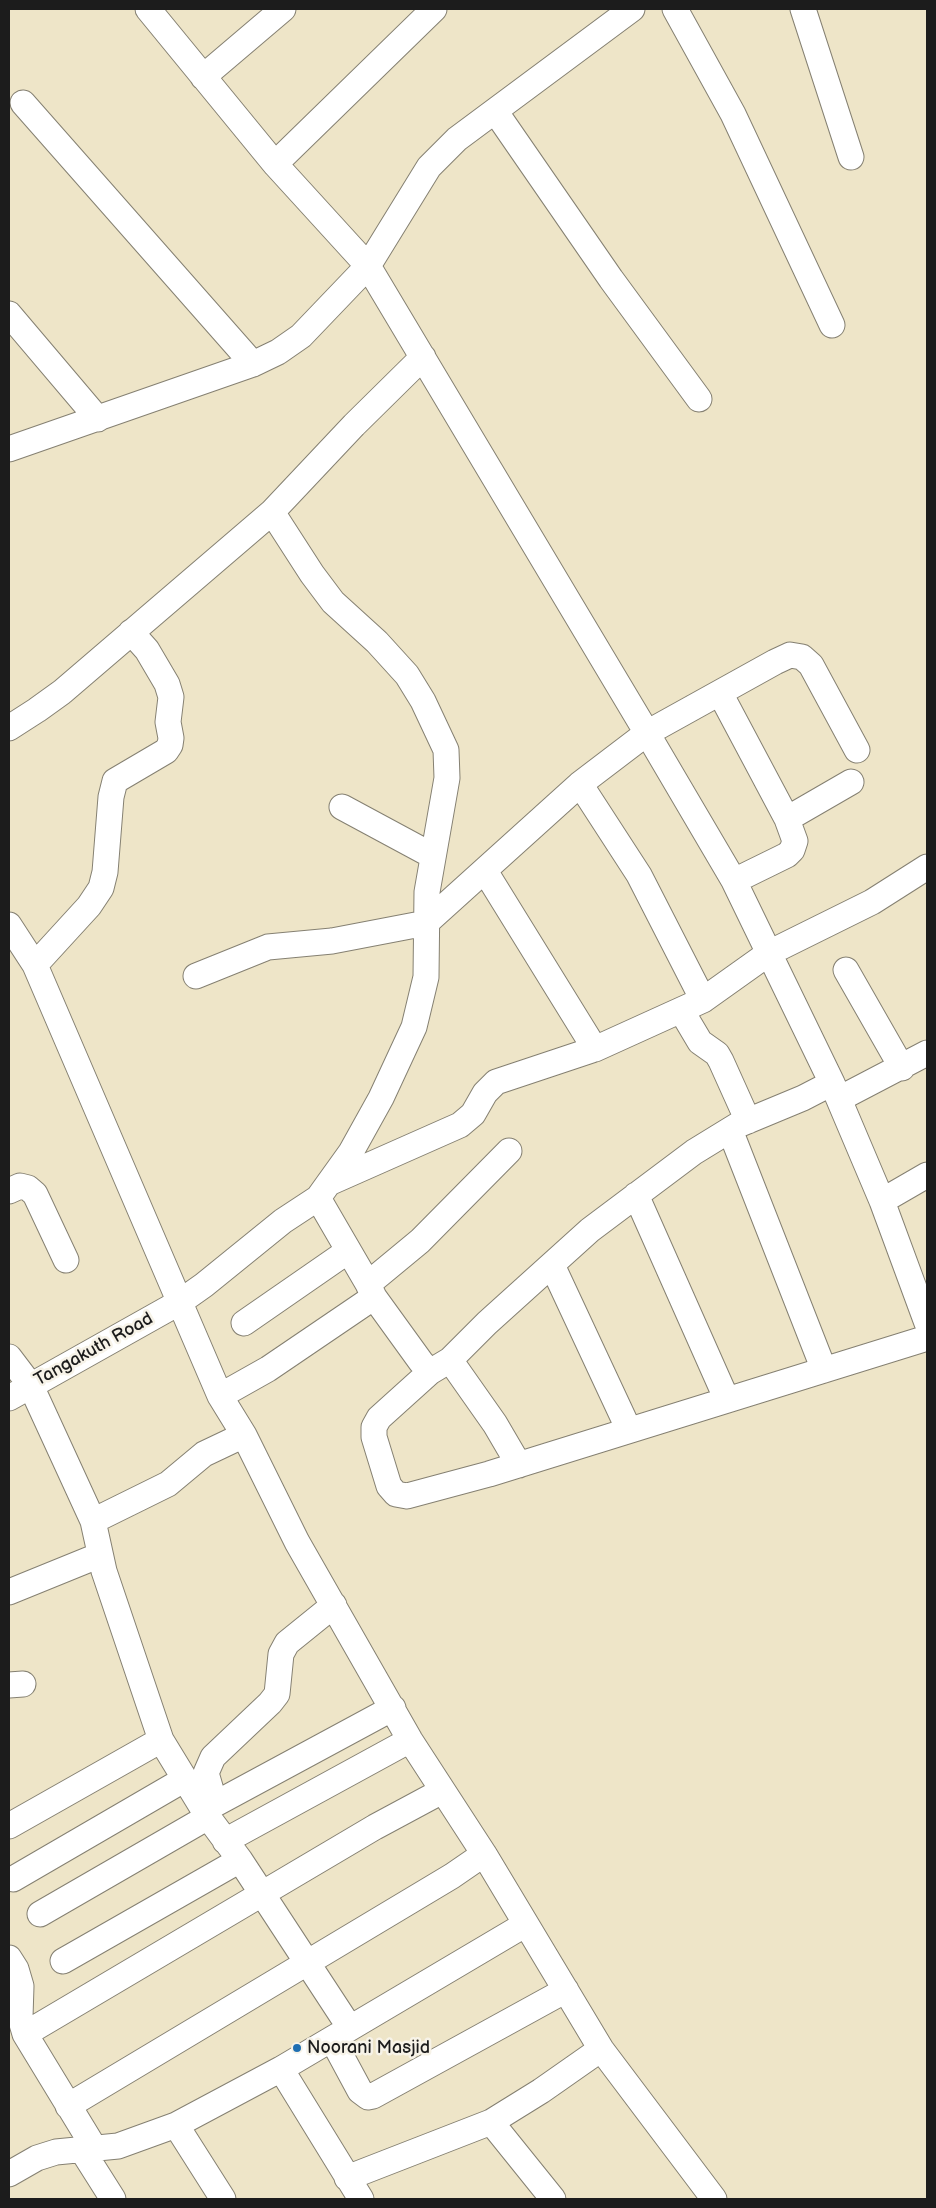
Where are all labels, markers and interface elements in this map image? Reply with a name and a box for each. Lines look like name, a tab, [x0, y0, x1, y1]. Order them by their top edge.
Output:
street label: Tangakuth Road	[31, 1308, 157, 1392]
place label: Noorani Masjid	[307, 2037, 430, 2059]
marker: Noorani Masjid	[291, 2042, 303, 2054]

